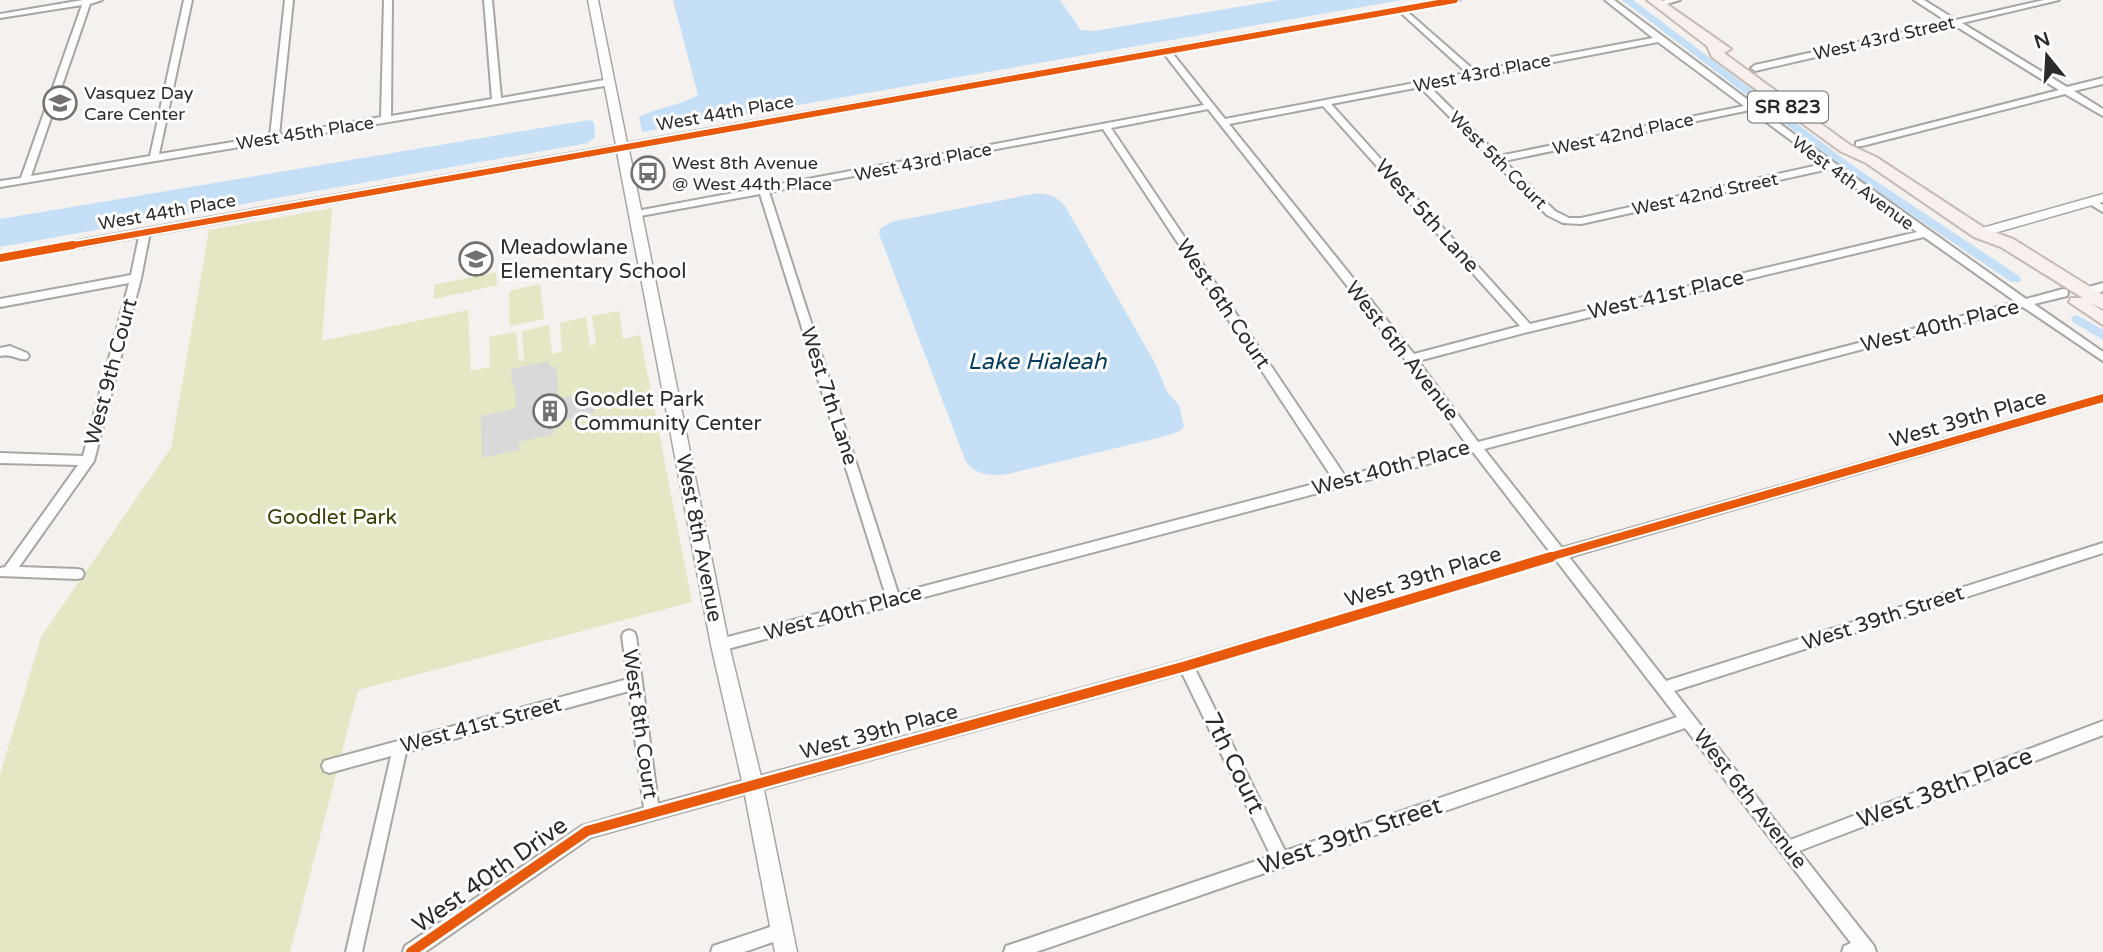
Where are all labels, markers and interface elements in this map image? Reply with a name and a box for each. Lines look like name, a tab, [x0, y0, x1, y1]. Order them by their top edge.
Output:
street label: West 43rd Street	[1811, 11, 1957, 65]
north arrow	[2012, 21, 2082, 91]
text: N	[2031, 28, 2053, 54]
street label: West 43rd Place	[1412, 49, 1552, 97]
place label: Vasquez Day Care Center	[84, 82, 194, 125]
school or university icon: Vasquez Day Care Center	[41, 84, 79, 122]
street label: West 44th Place	[655, 90, 795, 136]
road number: SR 823	[1748, 92, 1828, 122]
street label: West 5th Court	[1444, 106, 1552, 214]
street label: West 42nd Place	[1550, 108, 1696, 160]
street label: West 45th Place	[235, 111, 375, 155]
street label: West 4th Avenue	[1787, 131, 1919, 235]
street label: West 43rd Place	[853, 138, 993, 186]
place label: West 8th Avenue @ West 44th Place	[672, 152, 832, 195]
bus stop icon: West 8th Avenue @ West 44th Place	[629, 154, 667, 192]
street label: West 5th Lane	[1370, 154, 1484, 278]
street label: West 42nd Street	[1630, 168, 1780, 220]
street label: West 44th Place	[97, 189, 237, 235]
street label: West 6th Court	[1170, 234, 1276, 374]
place label: Meadowlane Elementary School	[500, 235, 687, 284]
school or university icon: Meadowlane Elementary School	[457, 240, 495, 278]
street label: West 41st Place	[1585, 265, 1747, 325]
street label: West 6th Avenue	[1340, 276, 1464, 426]
street label: West 40th Place	[1858, 294, 2022, 358]
street label: West 9th Court	[79, 296, 143, 448]
street label: West 7th Lane	[795, 324, 863, 468]
water label: Lake Hialeah	[968, 348, 1107, 376]
street label: West 39th Place	[1887, 385, 2050, 453]
place label: Goodlet Park Community Center	[574, 387, 761, 436]
building icon: Goodlet Park Community Center	[531, 392, 569, 430]
street label: West 40th Place	[1309, 435, 1473, 501]
street label: West 8th Avenue	[670, 452, 728, 624]
park label: Goodlet Park	[267, 505, 397, 530]
street label: West 39th Place	[1342, 541, 1504, 613]
street label: West 40th Place	[761, 580, 925, 646]
street label: West 39th Street	[1799, 580, 1967, 656]
street label: West 8th Court	[617, 647, 663, 801]
street label: West 41st Street	[398, 692, 564, 758]
street label: West 39th Place	[797, 699, 961, 765]
street label: 7th Court	[1197, 708, 1271, 818]
street label: West 6th Avenue	[1688, 724, 1812, 874]
street label: West 38th Place	[1853, 741, 2037, 835]
street label: West 39th Street	[1254, 791, 1446, 881]
street label: West 40th Drive	[407, 811, 573, 939]

